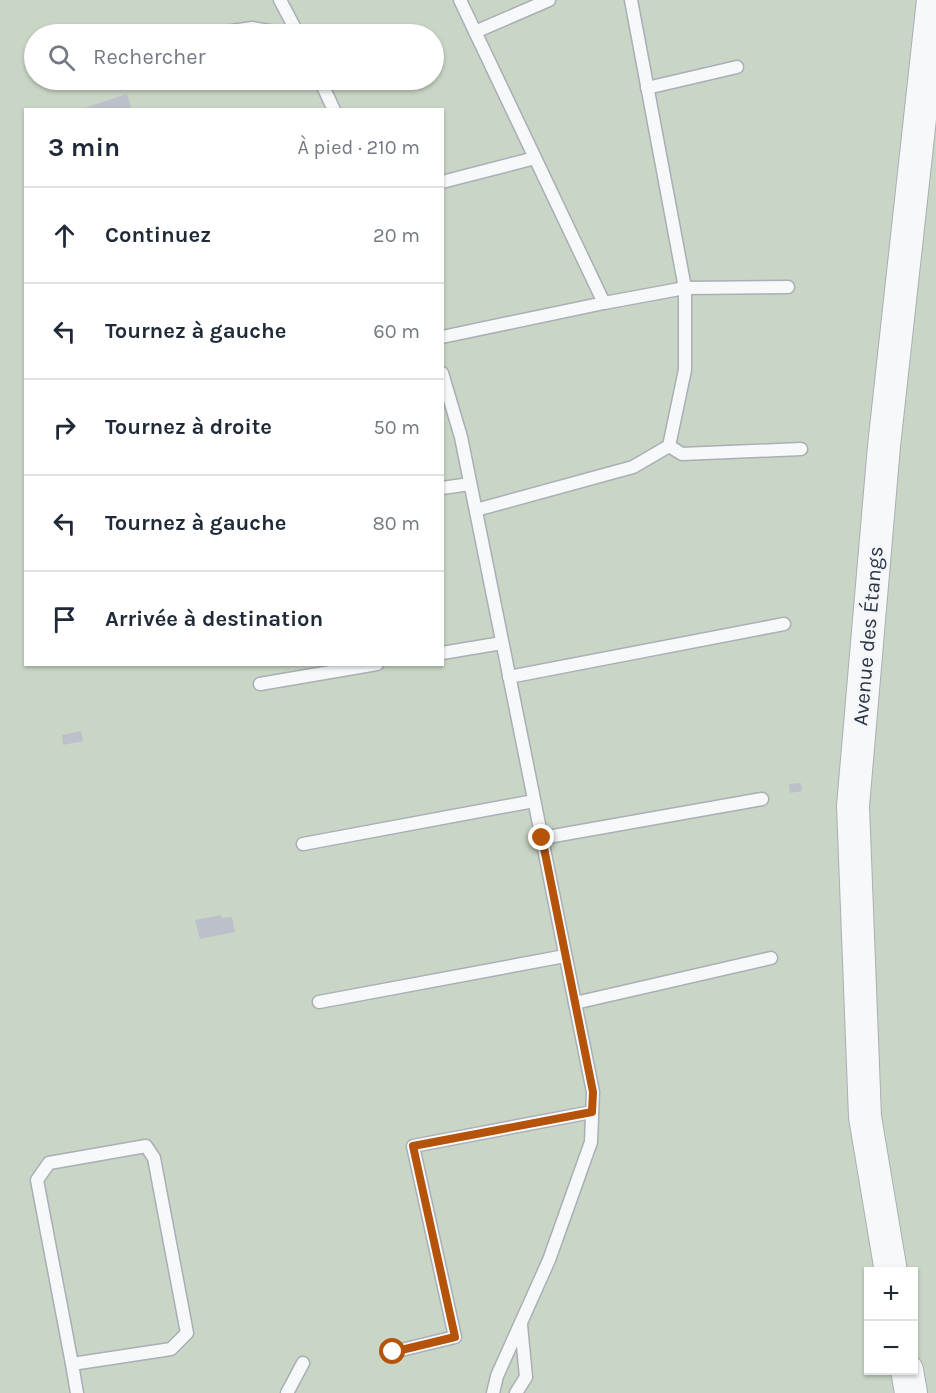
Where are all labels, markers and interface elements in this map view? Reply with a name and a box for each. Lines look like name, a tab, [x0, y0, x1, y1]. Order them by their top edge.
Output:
search box	[24, 24, 444, 90]
icon: search	[45, 41, 78, 74]
text: Rechercher	[93, 44, 206, 70]
text: 3 min	[48, 132, 120, 163]
text: À pied · 210 m	[297, 136, 420, 159]
icon: ahead	[48, 219, 81, 252]
text: Continuez	[105, 222, 211, 248]
text: 20 m	[373, 224, 420, 247]
icon: left	[48, 315, 81, 348]
text: Tournez à gauche	[105, 318, 286, 344]
text: 60 m	[373, 320, 420, 343]
icon: right	[48, 411, 81, 444]
text: Tournez à droite	[105, 414, 272, 440]
text: 50 m	[373, 416, 420, 439]
icon: left	[48, 507, 81, 540]
text: Tournez à gauche	[105, 510, 286, 536]
text: 80 m	[372, 512, 420, 535]
street label: Avenue des Étangs	[848, 545, 888, 727]
icon: arrive	[48, 603, 81, 636]
text: Arrivée à destination	[105, 606, 323, 632]
route end	[528, 824, 554, 850]
map controls	[864, 1267, 918, 1375]
button: +	[864, 1267, 918, 1321]
button: −	[864, 1321, 918, 1375]
route start	[379, 1338, 405, 1364]

